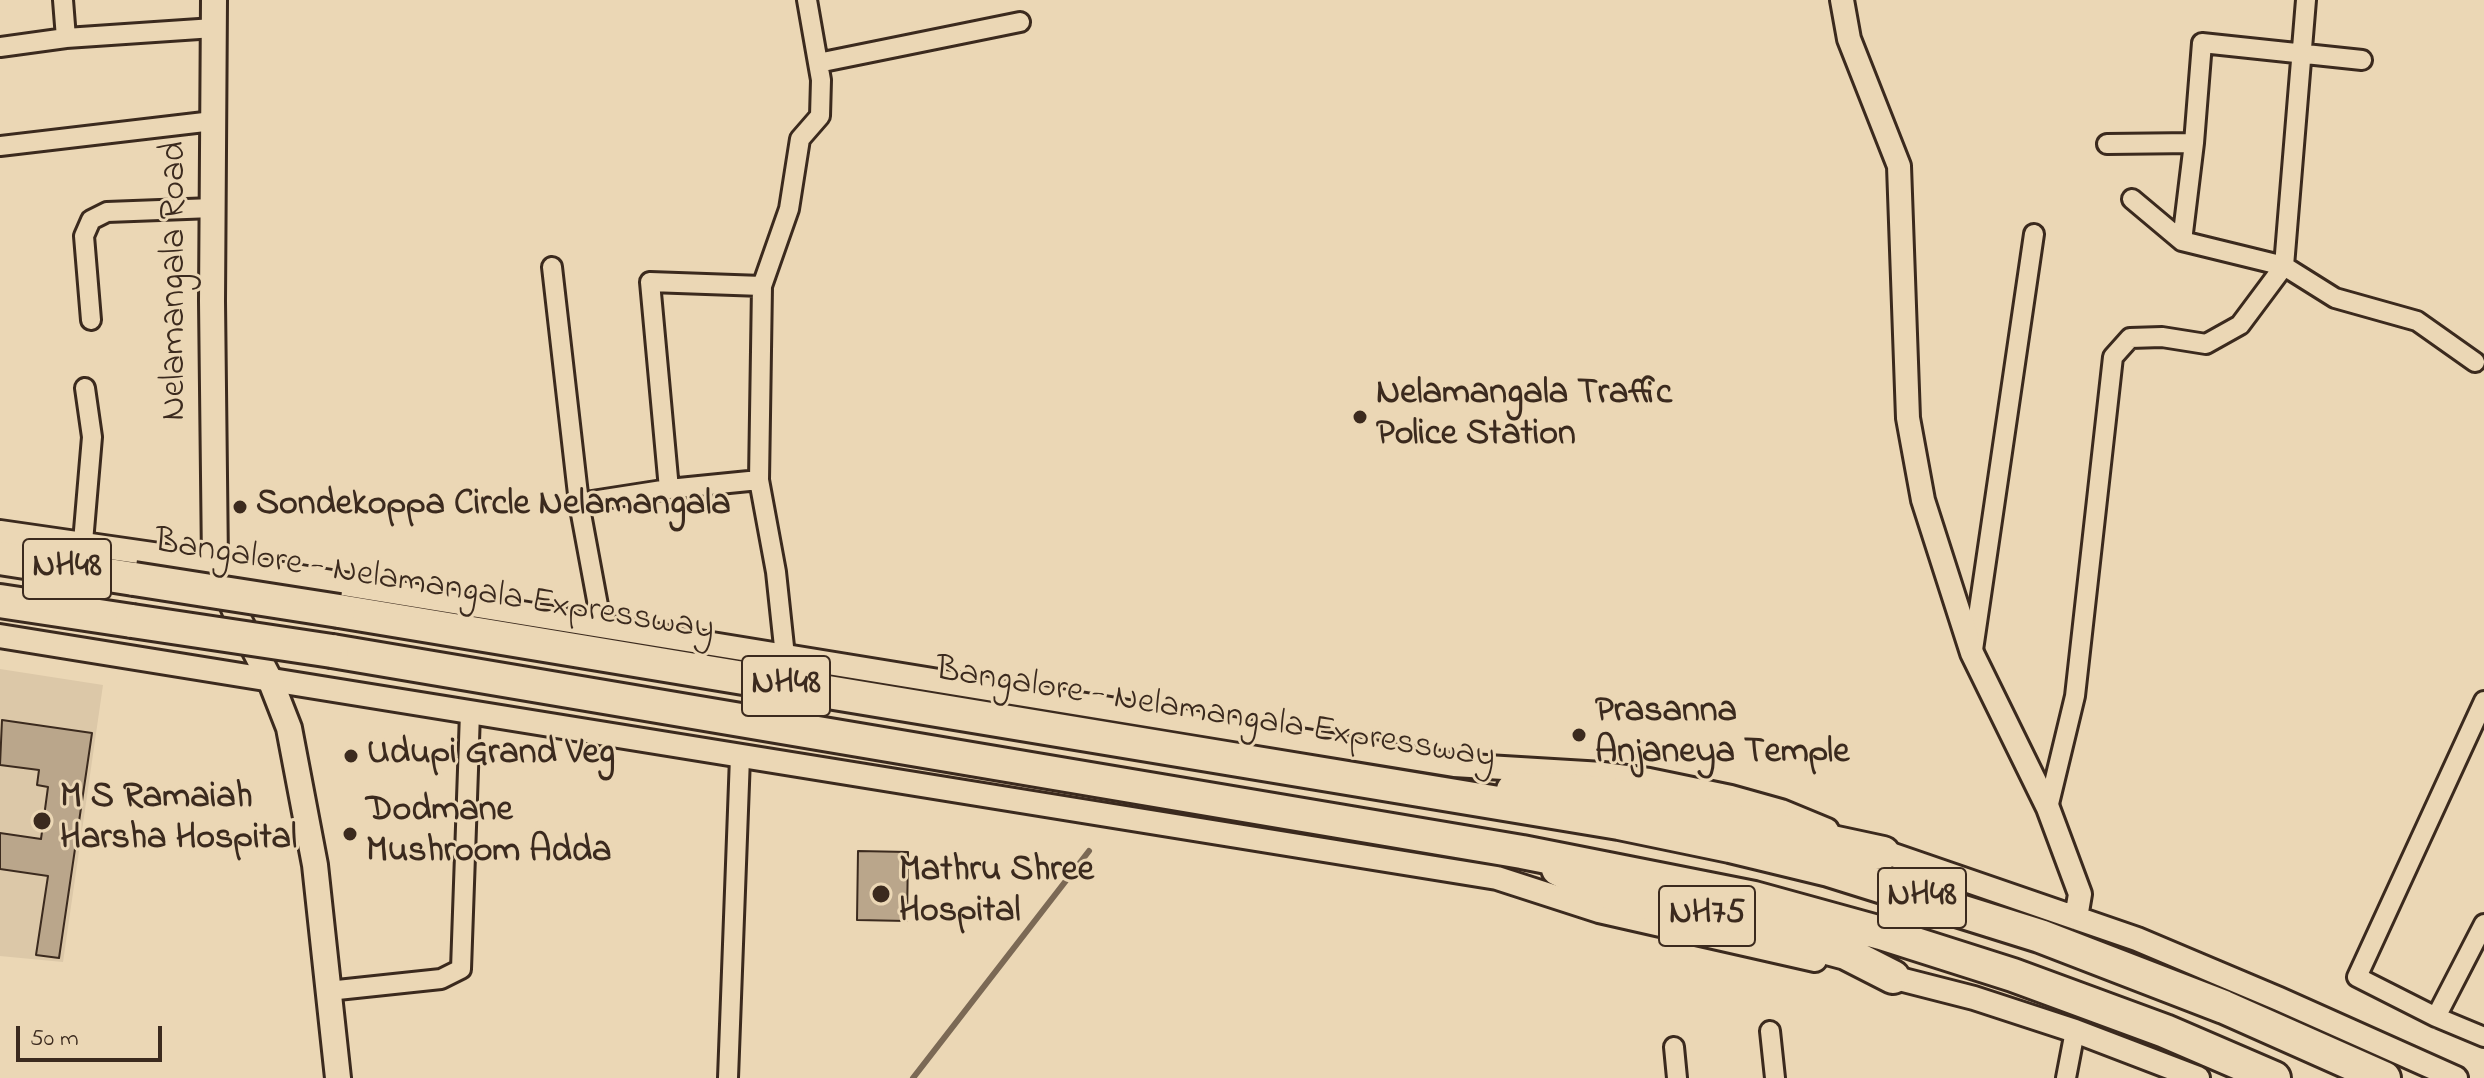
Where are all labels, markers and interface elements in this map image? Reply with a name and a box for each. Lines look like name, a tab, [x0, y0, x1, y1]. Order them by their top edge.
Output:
street label: Nelamangala Road	[155, 141, 199, 421]
place label: Nelamangala Traffic Police Station	[1376, 374, 1672, 459]
marker: Nelamangala Traffic Police Station	[1351, 408, 1369, 426]
place label: Sondekoppa Circle Nelamangala	[256, 485, 731, 529]
marker: Sondekoppa Circle Nelamangala	[231, 498, 249, 516]
street label: Bangalore - Nelamangala Expressway	[151, 522, 717, 654]
road number: NH48	[23, 539, 111, 599]
street label: Bangalore - Nelamangala Expressway	[932, 650, 1498, 782]
road number: NH48	[742, 656, 830, 716]
place label: Prasanna Anjaneya Temple	[1595, 692, 1849, 777]
marker: Prasanna Anjaneya Temple	[1570, 726, 1588, 744]
place label: Udupi Grand Veg	[367, 734, 615, 778]
marker: Udupi Grand Veg	[342, 747, 360, 765]
place label: M S Ramaiah Harsha Hospital	[60, 778, 297, 863]
place label: Dodmane Mushroom Adda	[366, 791, 611, 876]
marker: M S Ramaiah Harsha Hospital	[31, 810, 53, 832]
marker: Dodmane Mushroom Adda	[341, 825, 359, 843]
place label: Mathru Shree Hospital	[899, 851, 1094, 936]
road number: NH48	[1878, 868, 1966, 928]
marker: Mathru Shree Hospital	[870, 883, 892, 905]
road number: NH75	[1659, 886, 1755, 946]
scale bar	[20, 1010, 166, 1060]
text: 50 m	[30, 1022, 79, 1057]

